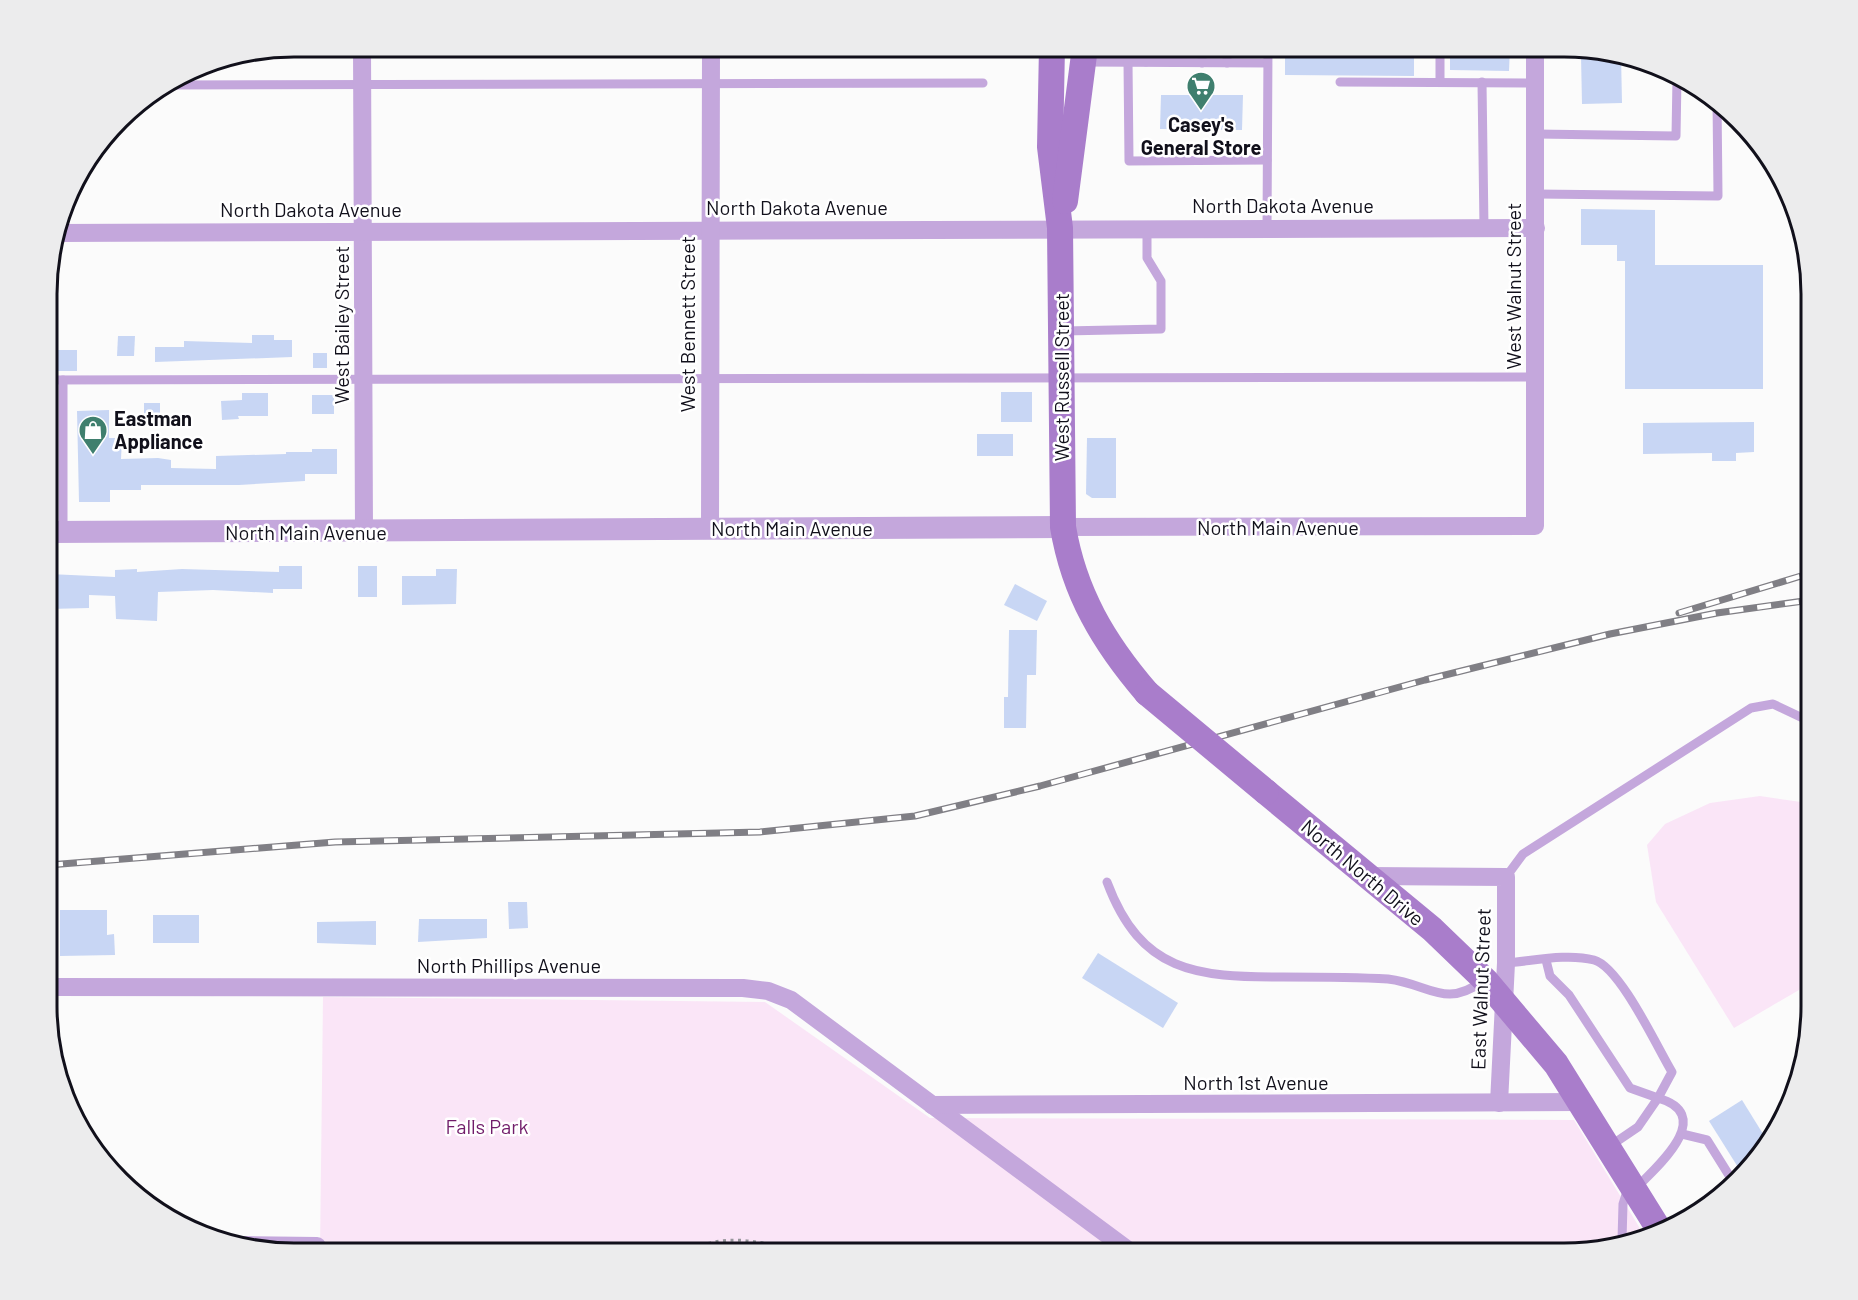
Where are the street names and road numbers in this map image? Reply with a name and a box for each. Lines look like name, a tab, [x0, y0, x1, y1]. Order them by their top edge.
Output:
street label: North Dakota Avenue	[1192, 193, 1374, 217]
street label: North Dakota Avenue	[706, 195, 888, 219]
street label: North Dakota Avenue	[220, 197, 402, 221]
street label: West Walnut Street	[1501, 203, 1525, 369]
street label: West Bennett Street	[675, 236, 699, 412]
street label: West Bailey Street	[329, 246, 353, 404]
street label: West Russell Street	[1049, 293, 1073, 461]
street label: North Main Avenue	[1197, 515, 1359, 539]
street label: North Main Avenue	[711, 516, 873, 540]
street label: North Main Avenue	[225, 520, 387, 544]
street label: North North Drive	[1297, 814, 1429, 930]
street label: East Walnut Street	[1465, 908, 1495, 1070]
street label: North Phillips Avenue	[417, 953, 601, 977]
street label: North 1st Avenue	[1183, 1070, 1329, 1094]

